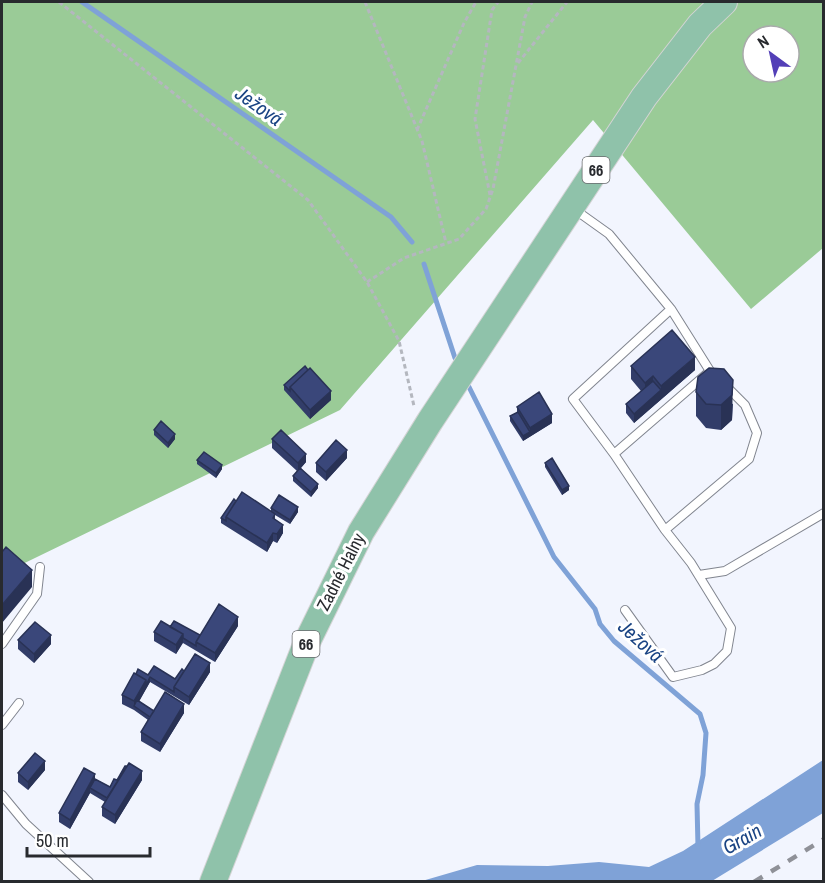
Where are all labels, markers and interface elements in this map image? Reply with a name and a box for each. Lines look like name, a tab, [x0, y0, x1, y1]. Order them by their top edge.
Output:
north arrow	[741, 24, 801, 84]
text: N	[753, 30, 773, 53]
water label: Ježová	[229, 79, 288, 132]
road number: 66	[582, 157, 610, 183]
street label: Zadné Halny	[310, 528, 371, 615]
water label: Ježová	[612, 613, 670, 668]
road number: 66	[292, 631, 320, 657]
water label: Grain	[717, 817, 766, 860]
scale bar	[27, 820, 150, 858]
text: 50 m	[36, 828, 69, 853]

